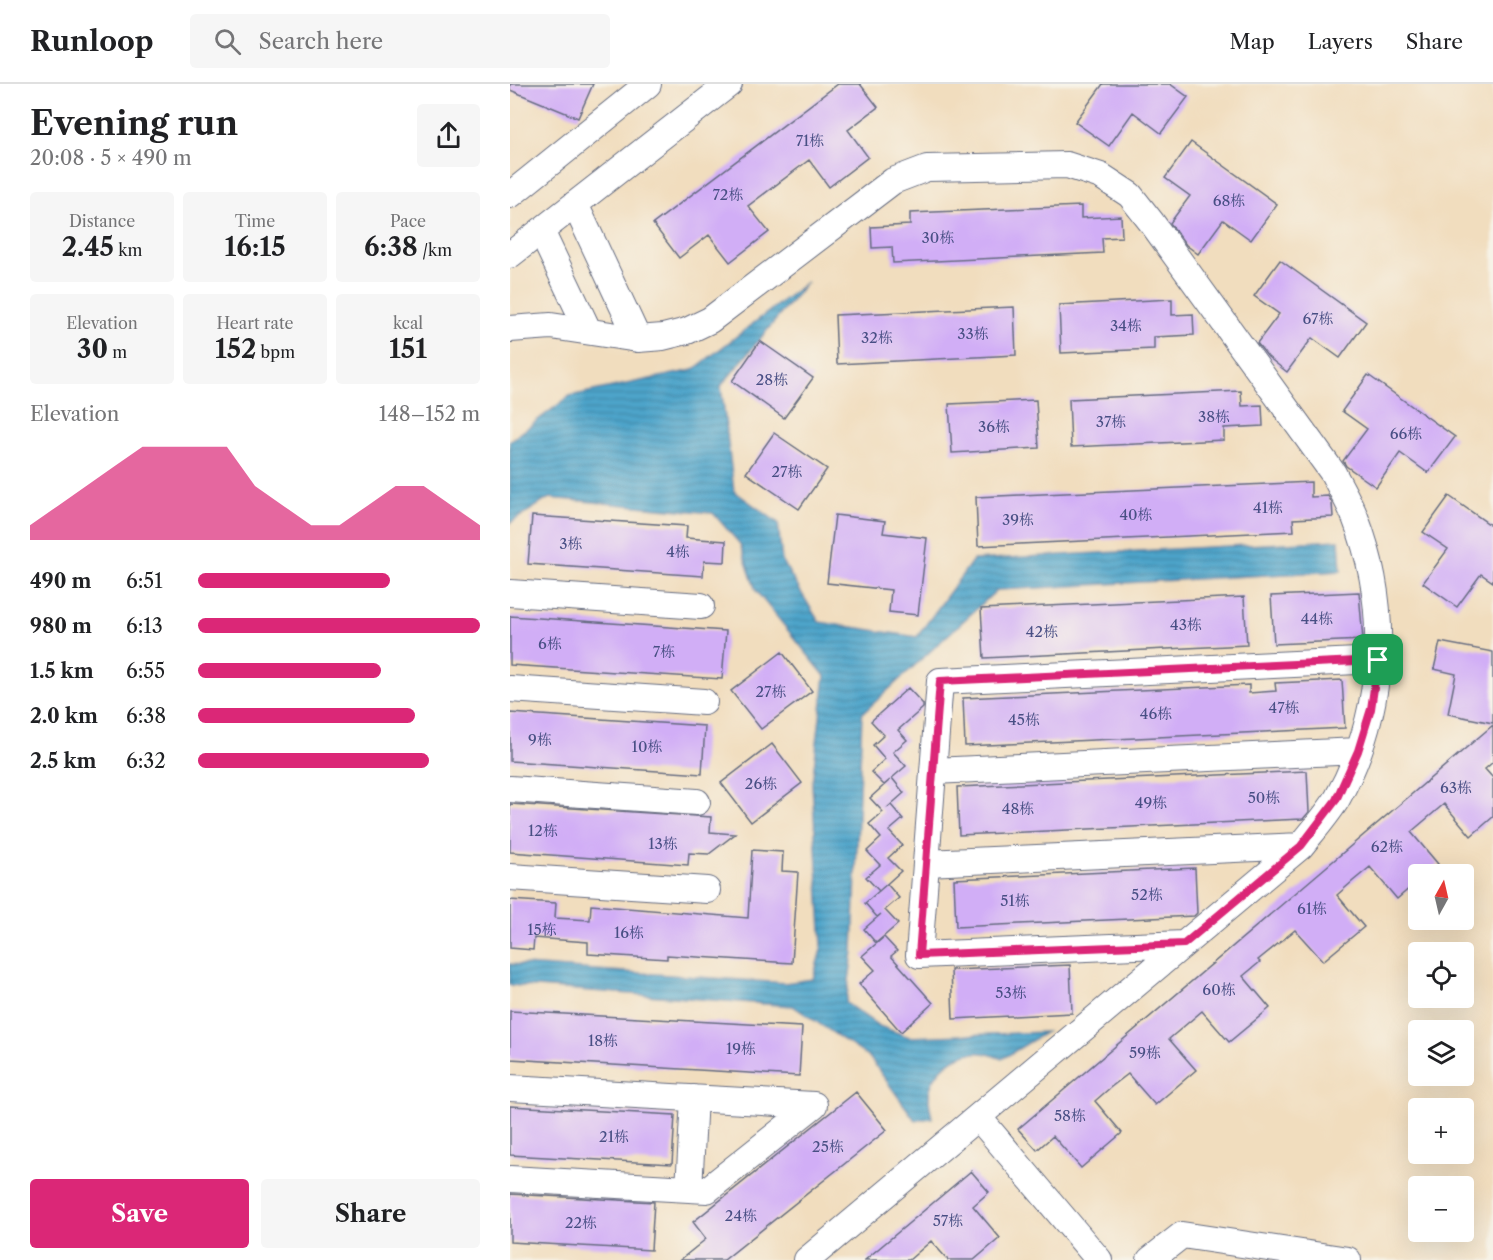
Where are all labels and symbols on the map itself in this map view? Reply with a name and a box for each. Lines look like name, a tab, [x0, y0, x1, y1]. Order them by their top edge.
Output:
house number: 71栋	[796, 131, 824, 150]
house number: 72栋	[712, 185, 744, 204]
house number: 68栋	[1213, 191, 1245, 210]
house number: 30栋	[922, 228, 954, 247]
house number: 67栋	[1303, 309, 1334, 328]
house number: 34栋	[1110, 316, 1142, 335]
house number: 33栋	[957, 324, 989, 343]
house number: 32栋	[861, 328, 893, 347]
house number: 28栋	[756, 370, 788, 389]
house number: 38栋	[1198, 407, 1230, 426]
house number: 37栋	[1096, 412, 1126, 431]
house number: 36栋	[978, 417, 1010, 436]
house number: 66栋	[1390, 424, 1422, 443]
house number: 27栋	[771, 462, 803, 481]
house number: 41栋	[1253, 498, 1283, 517]
house number: 40栋	[1119, 505, 1153, 524]
house number: 39栋	[1002, 510, 1034, 529]
house number: 3栋	[559, 534, 583, 553]
house number: 4栋	[666, 542, 690, 561]
house number: 44栋	[1301, 609, 1333, 628]
house number: 43栋	[1170, 615, 1202, 634]
house number: 42栋	[1026, 622, 1058, 641]
house number: 6栋	[538, 634, 562, 653]
pin	[1352, 634, 1403, 685]
house number: 7栋	[653, 642, 675, 661]
house number: 27栋	[755, 682, 787, 701]
house number: 47栋	[1268, 698, 1300, 717]
house number: 46栋	[1140, 704, 1172, 723]
house number: 45栋	[1008, 710, 1040, 729]
house number: 9栋	[528, 730, 552, 749]
house number: 10栋	[632, 737, 662, 756]
house number: 26栋	[745, 774, 777, 793]
house number: 63栋	[1440, 778, 1472, 797]
house number: 50栋	[1248, 788, 1280, 807]
house number: 49栋	[1135, 793, 1167, 812]
house number: 48栋	[1002, 799, 1034, 818]
house number: 12栋	[528, 821, 558, 840]
house number: 13栋	[648, 834, 678, 853]
house number: 62栋	[1371, 837, 1403, 856]
north arrow	[1408, 864, 1474, 930]
house number: 52栋	[1131, 885, 1163, 904]
house number: 51栋	[1000, 891, 1030, 910]
house number: 61栋	[1297, 899, 1327, 918]
house number: 15栋	[527, 920, 557, 939]
house number: 16栋	[614, 923, 644, 942]
house number: 60栋	[1202, 980, 1236, 999]
house number: 53栋	[995, 983, 1027, 1002]
house number: 18栋	[588, 1031, 618, 1050]
house number: 19栋	[726, 1039, 756, 1058]
house number: 59栋	[1129, 1043, 1161, 1062]
house number: 58栋	[1054, 1106, 1086, 1125]
house number: 21栋	[599, 1127, 629, 1146]
house number: 25栋	[812, 1137, 844, 1156]
house number: 24栋	[725, 1206, 757, 1225]
house number: 57栋	[933, 1211, 963, 1230]
house number: 22栋	[565, 1213, 597, 1232]

